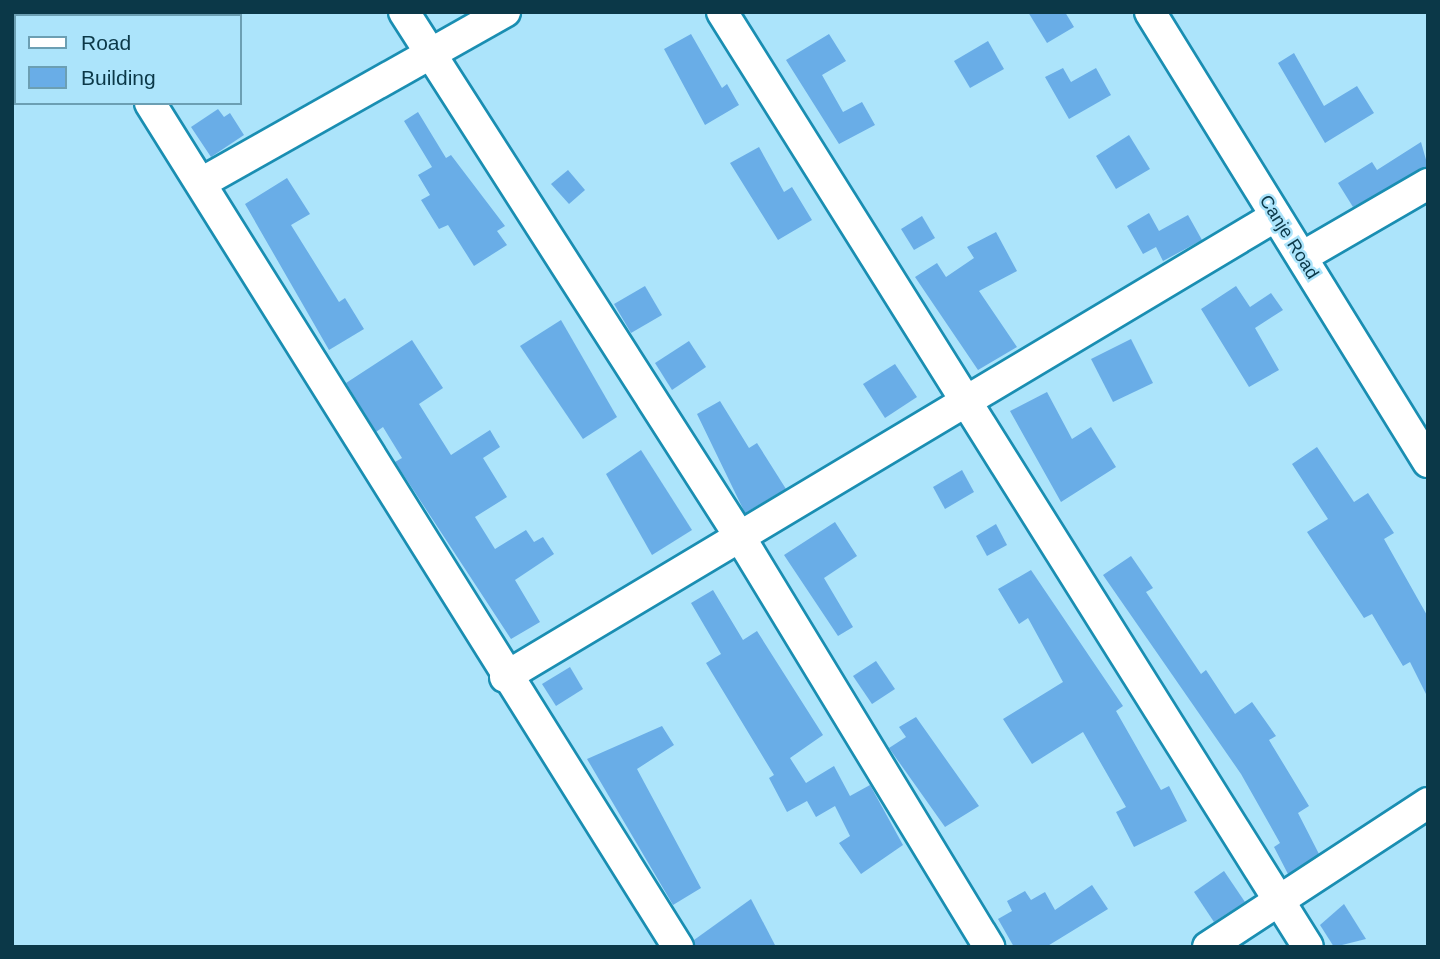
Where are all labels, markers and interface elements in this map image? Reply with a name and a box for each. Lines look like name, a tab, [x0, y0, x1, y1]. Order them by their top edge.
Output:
legend	[14, 14, 242, 105]
text: Road	[81, 31, 131, 54]
text: Building	[81, 66, 156, 89]
street label: Canje Road	[1255, 191, 1323, 283]

